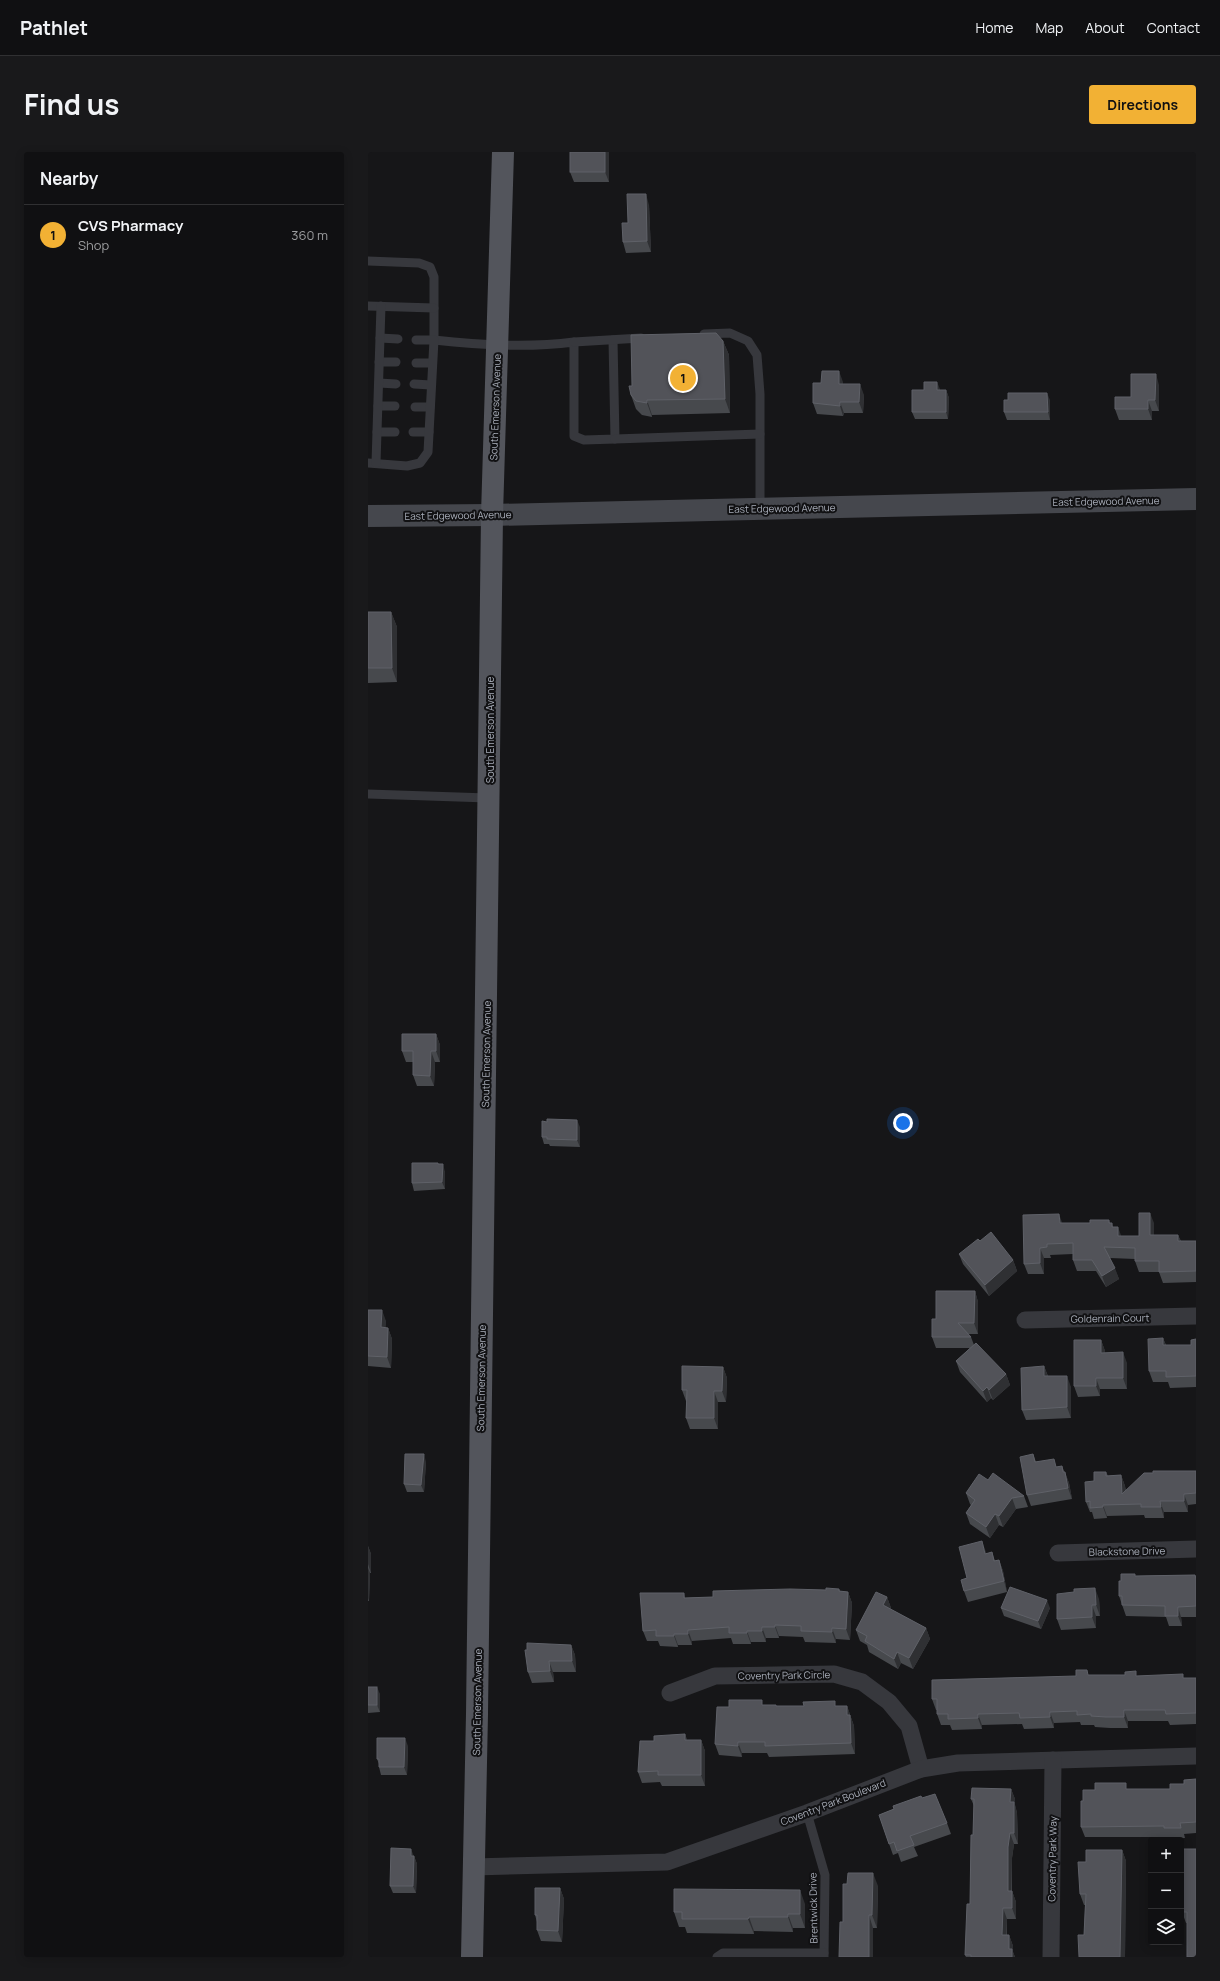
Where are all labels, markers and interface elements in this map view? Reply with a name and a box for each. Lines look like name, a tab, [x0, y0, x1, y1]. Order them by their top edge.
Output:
text: Pathlet	[20, 15, 88, 41]
text: Home	[976, 18, 1013, 37]
text: Map	[1035, 18, 1063, 37]
text: About	[1085, 18, 1125, 37]
text: Contact	[1147, 18, 1200, 37]
text: Find us	[24, 85, 119, 123]
button: Directions	[1089, 85, 1196, 124]
text: Nearby	[40, 167, 98, 190]
text: CVS Pharmacy	[78, 215, 183, 236]
text: 1	[50, 226, 56, 244]
text: 360 m	[291, 226, 328, 244]
text: Shop	[78, 236, 109, 254]
street label: South Emerson Avenue	[486, 353, 504, 461]
pin: 1	[670, 363, 696, 393]
street label: East Edgewood Avenue	[1052, 493, 1160, 509]
street label: East Edgewood Avenue	[728, 500, 836, 516]
street label: East Edgewood Avenue	[404, 507, 512, 523]
street label: South Emerson Avenue	[483, 677, 497, 783]
street label: South Emerson Avenue	[478, 1000, 494, 1107]
your location	[893, 1113, 913, 1133]
street label: Goldenrain Court	[1071, 1310, 1149, 1326]
street label: South Emerson Avenue	[473, 1324, 489, 1431]
street label: Blackstone Drive	[1089, 1543, 1166, 1559]
street label: South Emerson Avenue	[469, 1648, 485, 1755]
street label: Coventry Park Circle	[738, 1667, 831, 1683]
street label: Coventry Park Boulevard	[778, 1775, 888, 1829]
street label: Coventry Park Way	[1044, 1815, 1060, 1902]
map controls	[1148, 1837, 1184, 1945]
button: +	[1148, 1837, 1184, 1873]
street label: Brentwick Drive	[805, 1872, 821, 1944]
button: −	[1148, 1873, 1184, 1909]
button: layers	[1148, 1909, 1184, 1945]

